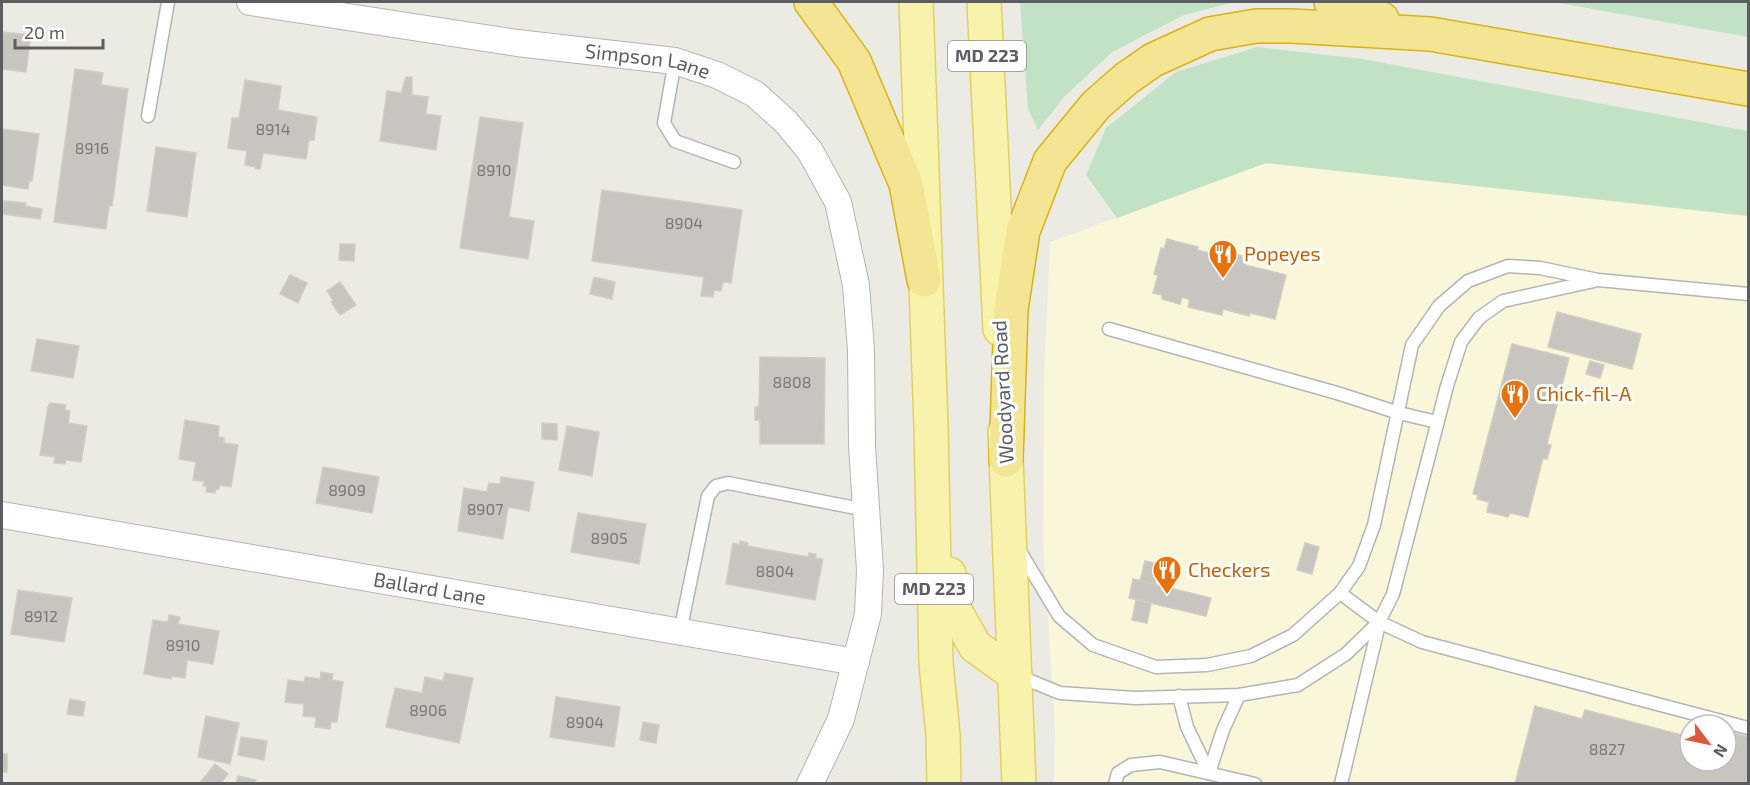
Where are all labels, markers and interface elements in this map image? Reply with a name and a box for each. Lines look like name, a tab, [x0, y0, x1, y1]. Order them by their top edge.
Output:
scale bar	[15, 12, 104, 50]
text: 20 m	[24, 21, 65, 43]
street label: Simpson Lane	[584, 38, 713, 83]
road number: MD 223	[948, 41, 1026, 71]
house number: 8914	[255, 119, 291, 138]
house number: 8916	[75, 138, 109, 157]
house number: 8910	[477, 160, 511, 179]
house number: 8904	[665, 213, 703, 232]
restaurant icon: Popeyes	[1207, 238, 1239, 280]
place label: Popeyes	[1244, 241, 1321, 265]
street label: Woodyard Road	[986, 319, 1018, 465]
house number: 8808	[773, 372, 811, 391]
restaurant icon: Chick-fil-A	[1499, 378, 1531, 420]
place label: Chick-fil-A	[1536, 381, 1632, 405]
house number: 8909	[328, 480, 366, 499]
house number: 8907	[467, 499, 503, 518]
house number: 8905	[590, 528, 628, 547]
restaurant icon: Checkers	[1151, 554, 1183, 596]
place label: Checkers	[1188, 557, 1270, 581]
house number: 8804	[756, 561, 795, 580]
street label: Ballard Lane	[372, 566, 488, 609]
road number: MD 223	[895, 574, 973, 604]
house number: 8912	[24, 606, 58, 625]
house number: 8910	[166, 635, 200, 654]
house number: 8906	[409, 700, 447, 719]
house number: 8904	[566, 712, 604, 731]
north arrow	[1678, 713, 1738, 773]
house number: 8827	[1589, 739, 1625, 758]
text: N	[1710, 741, 1732, 761]

